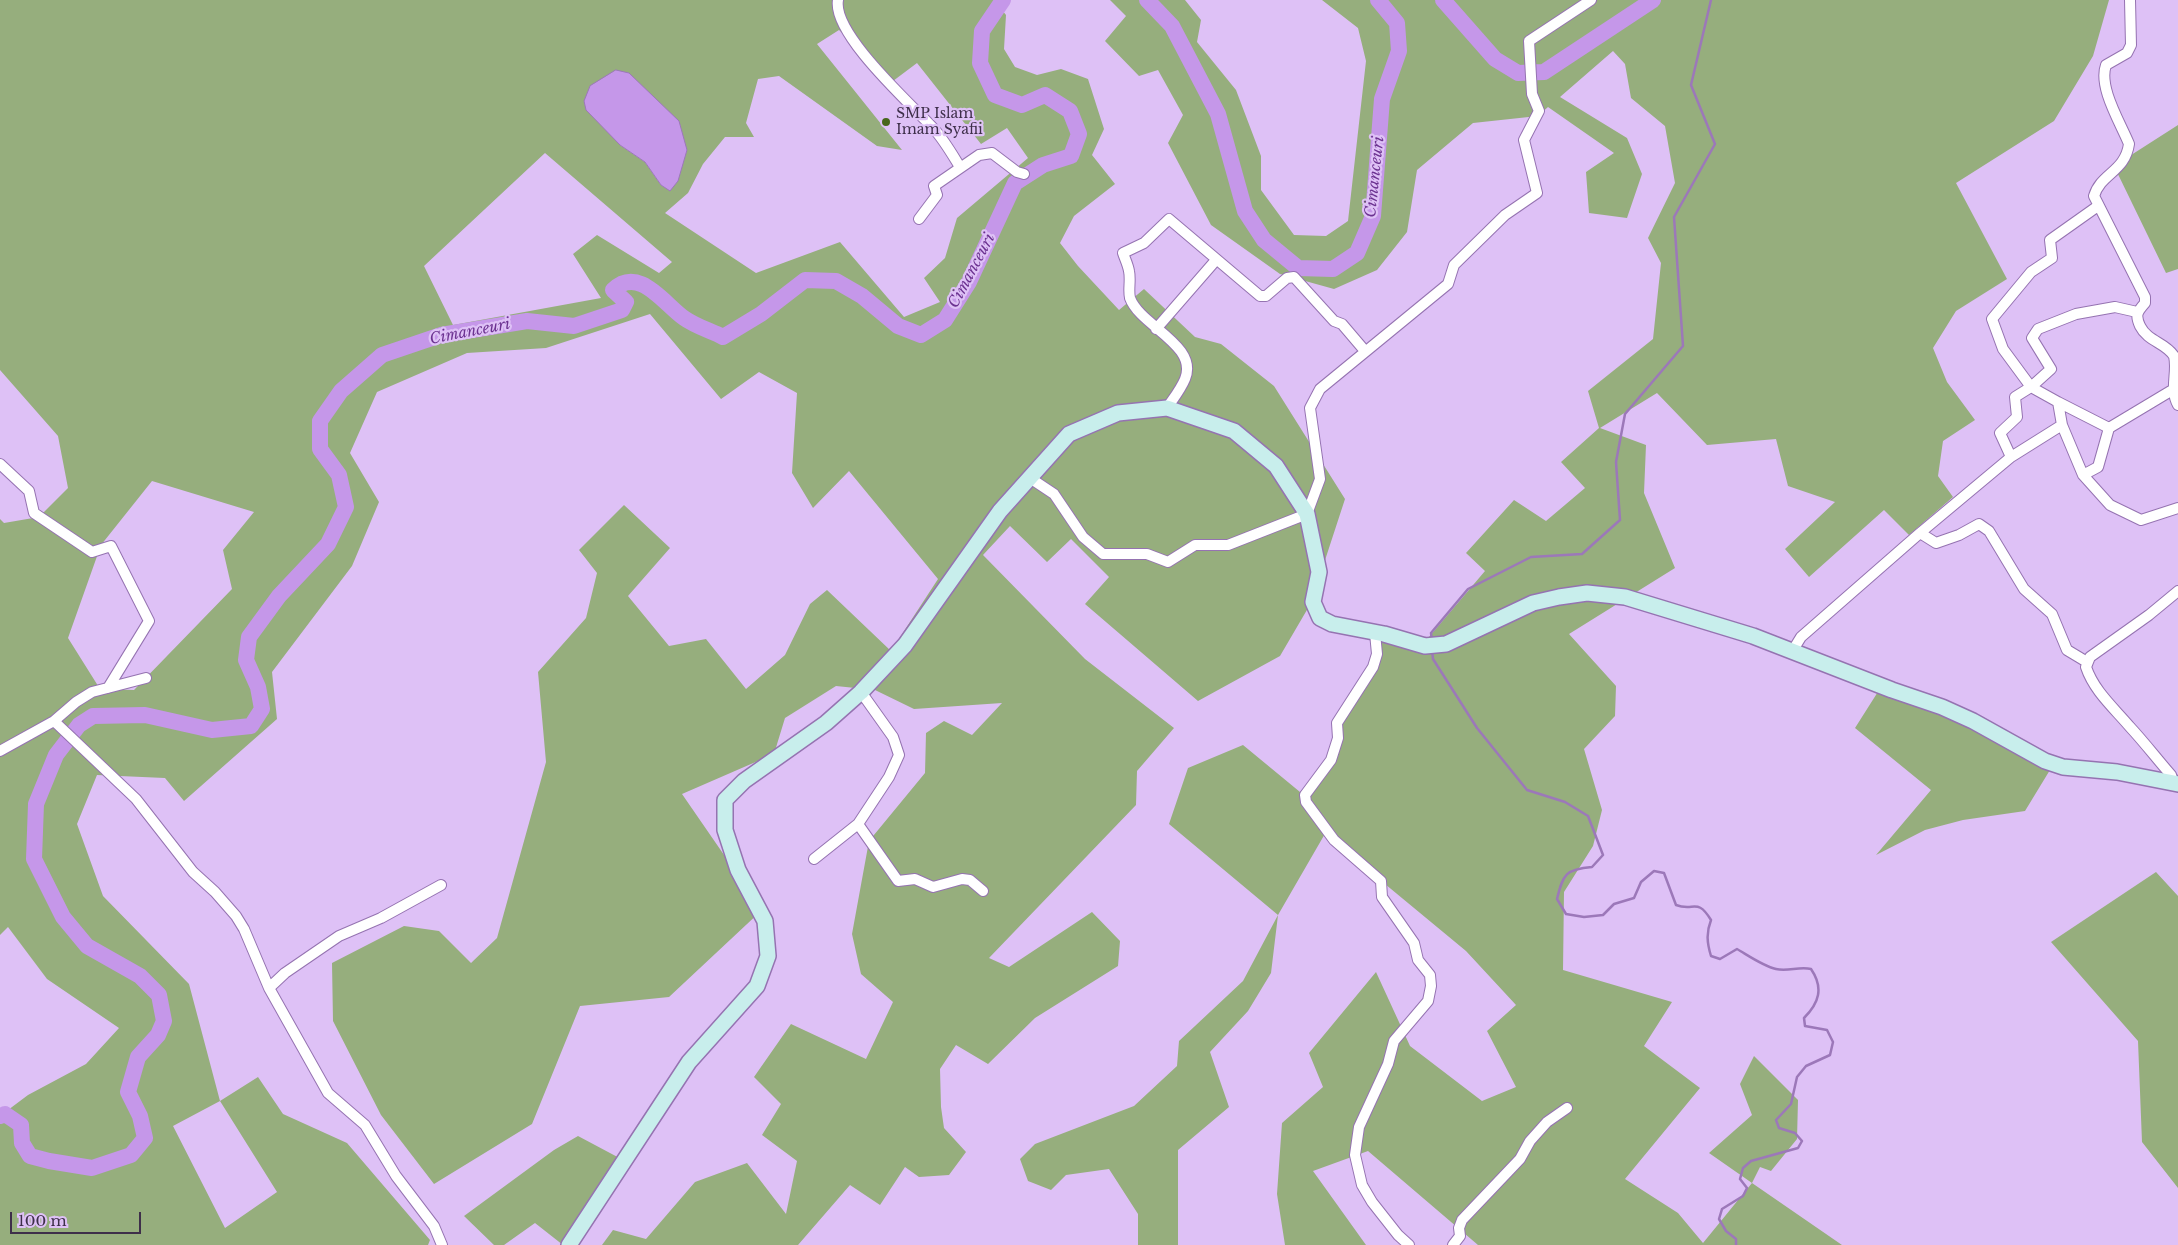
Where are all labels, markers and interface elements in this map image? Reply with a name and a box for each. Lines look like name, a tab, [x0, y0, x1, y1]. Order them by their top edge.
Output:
place label: SMP Islam Imam Syafii	[896, 106, 983, 138]
marker: SMP Islam Imam Syafii	[880, 116, 892, 128]
water label: Cimanceuri	[1362, 136, 1388, 218]
water label: Cimanceuri	[945, 231, 999, 311]
water label: Cimanceuri	[428, 315, 512, 349]
scale bar	[12, 1202, 144, 1234]
text: 100 m	[18, 1211, 67, 1230]

